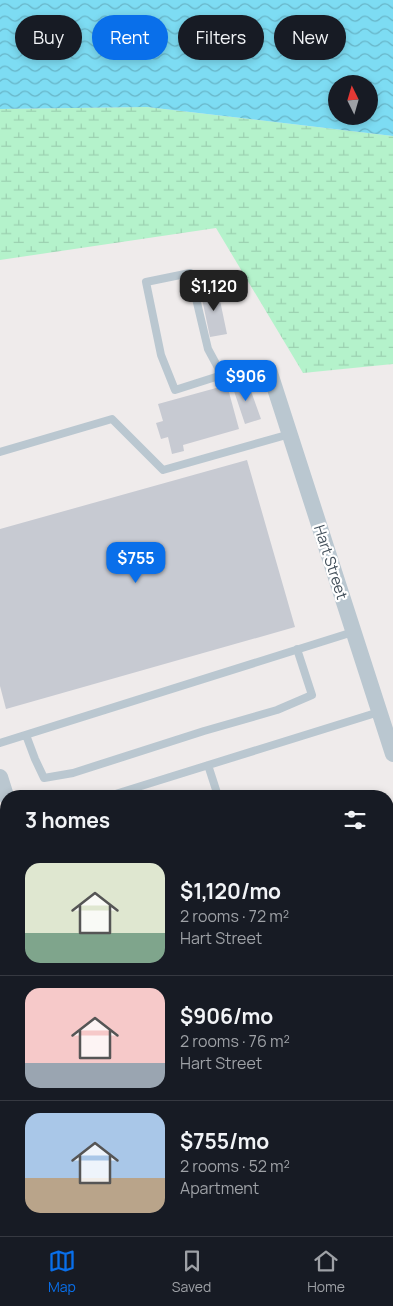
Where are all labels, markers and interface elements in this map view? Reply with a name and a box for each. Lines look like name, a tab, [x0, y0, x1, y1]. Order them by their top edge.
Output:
chip: Buy	[15, 15, 82, 60]
chip: Rent	[92, 15, 168, 60]
chip: Filters	[178, 15, 264, 60]
chip: New	[274, 15, 346, 60]
north arrow	[328, 75, 378, 125]
map controls	[328, 75, 378, 125]
pin: $1,120	[173, 270, 255, 312]
text: $1,120	[191, 275, 237, 297]
pin: $906	[216, 360, 276, 402]
text: $906	[226, 365, 266, 387]
street label: Hart Street	[309, 522, 353, 602]
pin: $755	[106, 542, 166, 584]
text: $755	[117, 547, 155, 569]
text: 3 homes	[25, 806, 110, 834]
icon: filters	[341, 806, 369, 834]
text: $1,120/mo	[180, 877, 281, 905]
icon: home	[65, 883, 125, 943]
text: 2 rooms · 72 m²	[180, 905, 289, 927]
text: Hart Street	[180, 927, 262, 949]
text: $906/mo	[180, 1002, 273, 1030]
icon: home	[65, 1008, 125, 1068]
text: 2 rooms · 76 m²	[180, 1030, 290, 1052]
text: Hart Street	[180, 1052, 262, 1074]
text: $755/mo	[180, 1127, 269, 1155]
icon: home	[65, 1133, 125, 1193]
text: 2 rooms · 52 m²	[180, 1155, 290, 1177]
text: Apartment	[180, 1177, 259, 1199]
tab: Map	[48, 1247, 76, 1296]
tab: Saved	[172, 1247, 211, 1296]
tab: Home	[307, 1247, 345, 1296]

